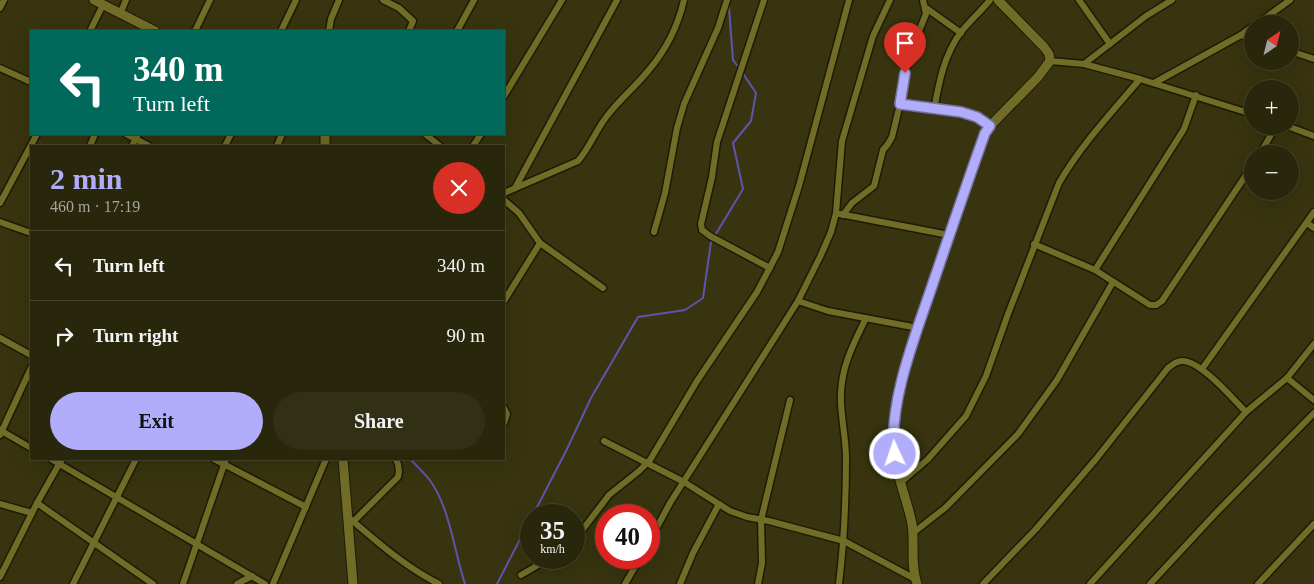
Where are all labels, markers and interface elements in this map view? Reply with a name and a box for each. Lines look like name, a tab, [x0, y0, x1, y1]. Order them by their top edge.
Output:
north arrow	[1244, 15, 1299, 70]
map controls	[1244, 15, 1299, 200]
pin	[884, 22, 926, 73]
icon: arrive	[891, 29, 919, 57]
icon: left	[50, 50, 115, 115]
text: 340 m	[133, 50, 223, 89]
button: +	[1244, 80, 1299, 135]
text: Turn left	[133, 91, 210, 116]
button: −	[1244, 145, 1299, 200]
text: 2 min	[50, 162, 123, 195]
button: close	[433, 162, 485, 214]
text: 460 m · 17:19	[50, 198, 140, 215]
icon: left	[50, 252, 78, 280]
text: Turn left	[93, 255, 165, 276]
text: 340 m	[437, 255, 485, 276]
icon: right	[50, 322, 78, 350]
text: Turn right	[93, 325, 178, 346]
text: 90 m	[446, 325, 485, 346]
button: Exit	[50, 392, 263, 450]
button: Share	[273, 392, 485, 450]
position arrow	[868, 427, 920, 479]
speed limit sign: 40	[595, 504, 660, 569]
text: 35	[540, 517, 565, 544]
text: km/h	[540, 542, 565, 556]

